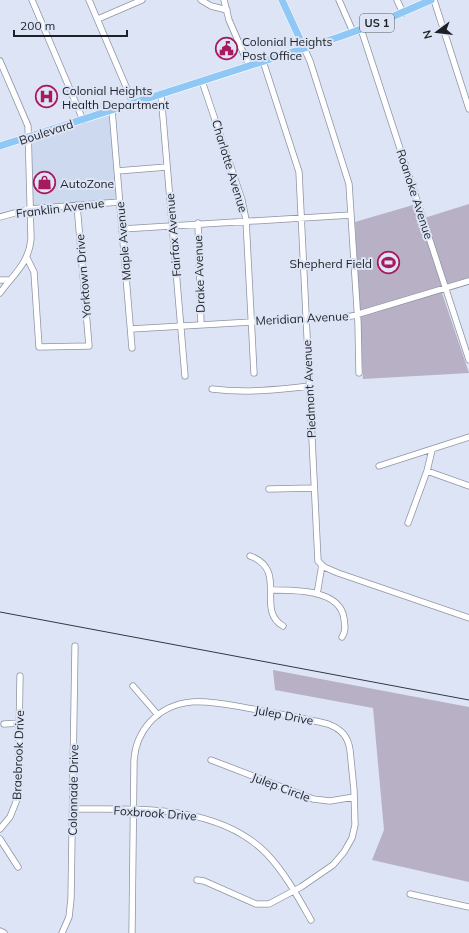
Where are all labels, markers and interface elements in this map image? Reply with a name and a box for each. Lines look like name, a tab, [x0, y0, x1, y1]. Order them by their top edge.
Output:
scale bar	[14, 12, 127, 38]
north arrow	[417, 12, 457, 52]
road number: US 1	[360, 14, 394, 32]
text: 200 m	[20, 18, 55, 33]
text: N	[420, 29, 435, 40]
place label: Colonial Heights Post Office	[242, 34, 332, 63]
public building icon: Colonial Heights Post Office	[214, 35, 240, 61]
place label: Colonial Heights Health Department	[62, 83, 169, 112]
hospital icon: Colonial Heights Health Department	[33, 84, 59, 110]
street label: Boulevard	[17, 116, 75, 148]
street label: Charlotte Avenue	[209, 118, 251, 214]
street label: Roanoke Avenue	[393, 147, 437, 241]
shop icon: AutoZone	[32, 170, 58, 196]
place label: AutoZone	[60, 176, 114, 191]
street label: Fairfax Avenue	[162, 193, 184, 277]
street label: Franklin Avenue	[15, 195, 105, 221]
street label: Maple Avenue	[112, 201, 134, 281]
street label: Yorktown Drive	[72, 233, 94, 320]
street label: Drake Avenue	[190, 235, 208, 313]
sports icon: Shepherd Field	[375, 250, 401, 276]
place label: Shepherd Field	[289, 256, 372, 271]
street label: Meridian Avenue	[255, 308, 349, 328]
street label: Piedmont Avenue	[299, 340, 319, 438]
street label: Julep Drive	[253, 702, 315, 728]
street label: Braebrook Drive	[9, 710, 27, 800]
street label: Colonnade Drive	[65, 744, 81, 836]
street label: Julep Circle	[250, 769, 312, 805]
street label: Foxbrook Drive	[113, 803, 197, 823]

